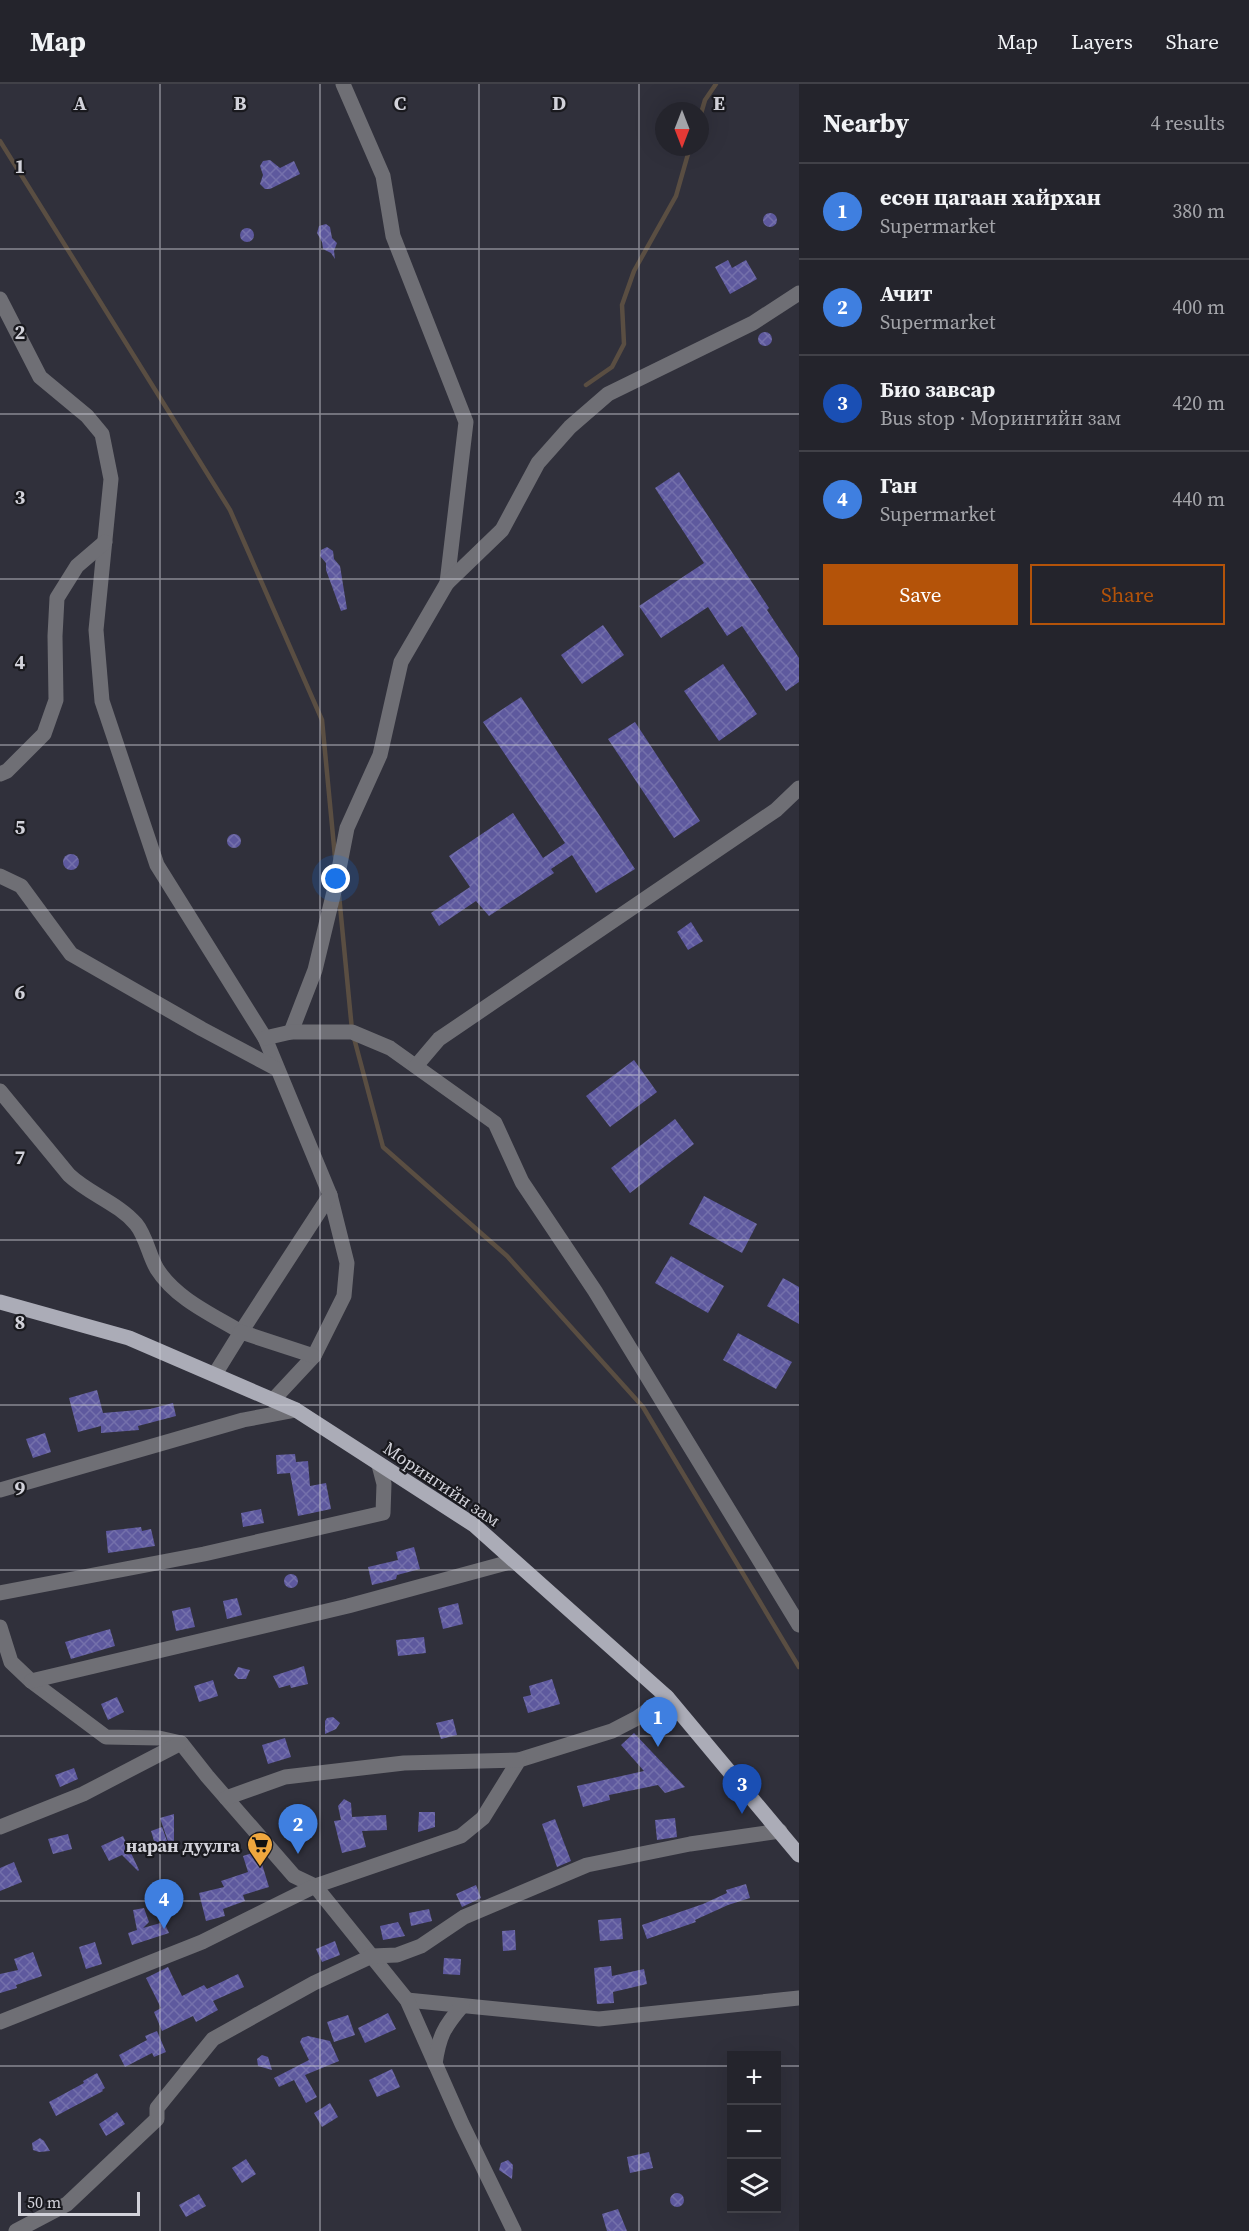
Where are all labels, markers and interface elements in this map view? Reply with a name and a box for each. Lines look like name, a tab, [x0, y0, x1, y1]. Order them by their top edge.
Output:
text: Map	[30, 22, 86, 60]
text: Map	[997, 27, 1038, 56]
text: Layers	[1071, 27, 1133, 56]
text: Share	[1166, 27, 1219, 56]
text: A	[73, 89, 87, 117]
text: B	[233, 89, 247, 117]
text: C	[394, 89, 406, 117]
text: D	[552, 89, 566, 117]
text: E	[713, 89, 725, 117]
north arrow	[655, 102, 709, 156]
text: Nearby	[823, 105, 909, 141]
text: 4 results	[1150, 109, 1225, 137]
text: 1	[15, 152, 25, 180]
text: есөн цагаан хайрхан	[880, 182, 1101, 212]
text: 1	[837, 197, 848, 225]
text: 380 m	[1172, 197, 1225, 225]
text: Supermarket	[880, 212, 995, 240]
text: Ачит	[880, 278, 933, 308]
text: 2	[837, 293, 848, 321]
text: 400 m	[1172, 293, 1225, 321]
text: Supermarket	[880, 308, 995, 336]
text: 2	[15, 318, 26, 346]
text: Био завсар	[880, 374, 995, 404]
text: 3	[837, 389, 848, 417]
text: 420 m	[1172, 389, 1225, 417]
text: Bus stop · Морингийн зам	[880, 404, 1121, 432]
text: Ган	[880, 470, 917, 500]
text: 3	[15, 483, 26, 511]
text: 4	[837, 485, 848, 513]
text: 440 m	[1172, 485, 1225, 513]
text: Supermarket	[880, 500, 995, 528]
button: Save	[823, 564, 1018, 625]
button: Share	[1030, 564, 1225, 625]
text: 4	[15, 648, 26, 676]
text: 5	[15, 813, 26, 841]
your location	[321, 864, 350, 893]
text: 6	[15, 978, 26, 1006]
text: 7	[15, 1143, 26, 1171]
text: 8	[15, 1308, 25, 1336]
street label: Морингийн зам	[379, 1436, 505, 1532]
text: 9	[15, 1474, 26, 1502]
pin: 1	[638, 1698, 678, 1747]
pin: 3	[722, 1764, 762, 1814]
pin: 2	[278, 1804, 318, 1854]
supermarket icon: наран дуулга	[245, 1830, 275, 1868]
place label: наран дуулга	[126, 1833, 240, 1858]
pin: 4	[144, 1880, 184, 1929]
map controls	[727, 2051, 781, 2213]
button: +	[727, 2051, 781, 2105]
button: −	[727, 2105, 781, 2159]
button: layers	[727, 2159, 781, 2213]
scale bar	[18, 2189, 140, 2216]
text: 50 m	[27, 2191, 61, 2213]

